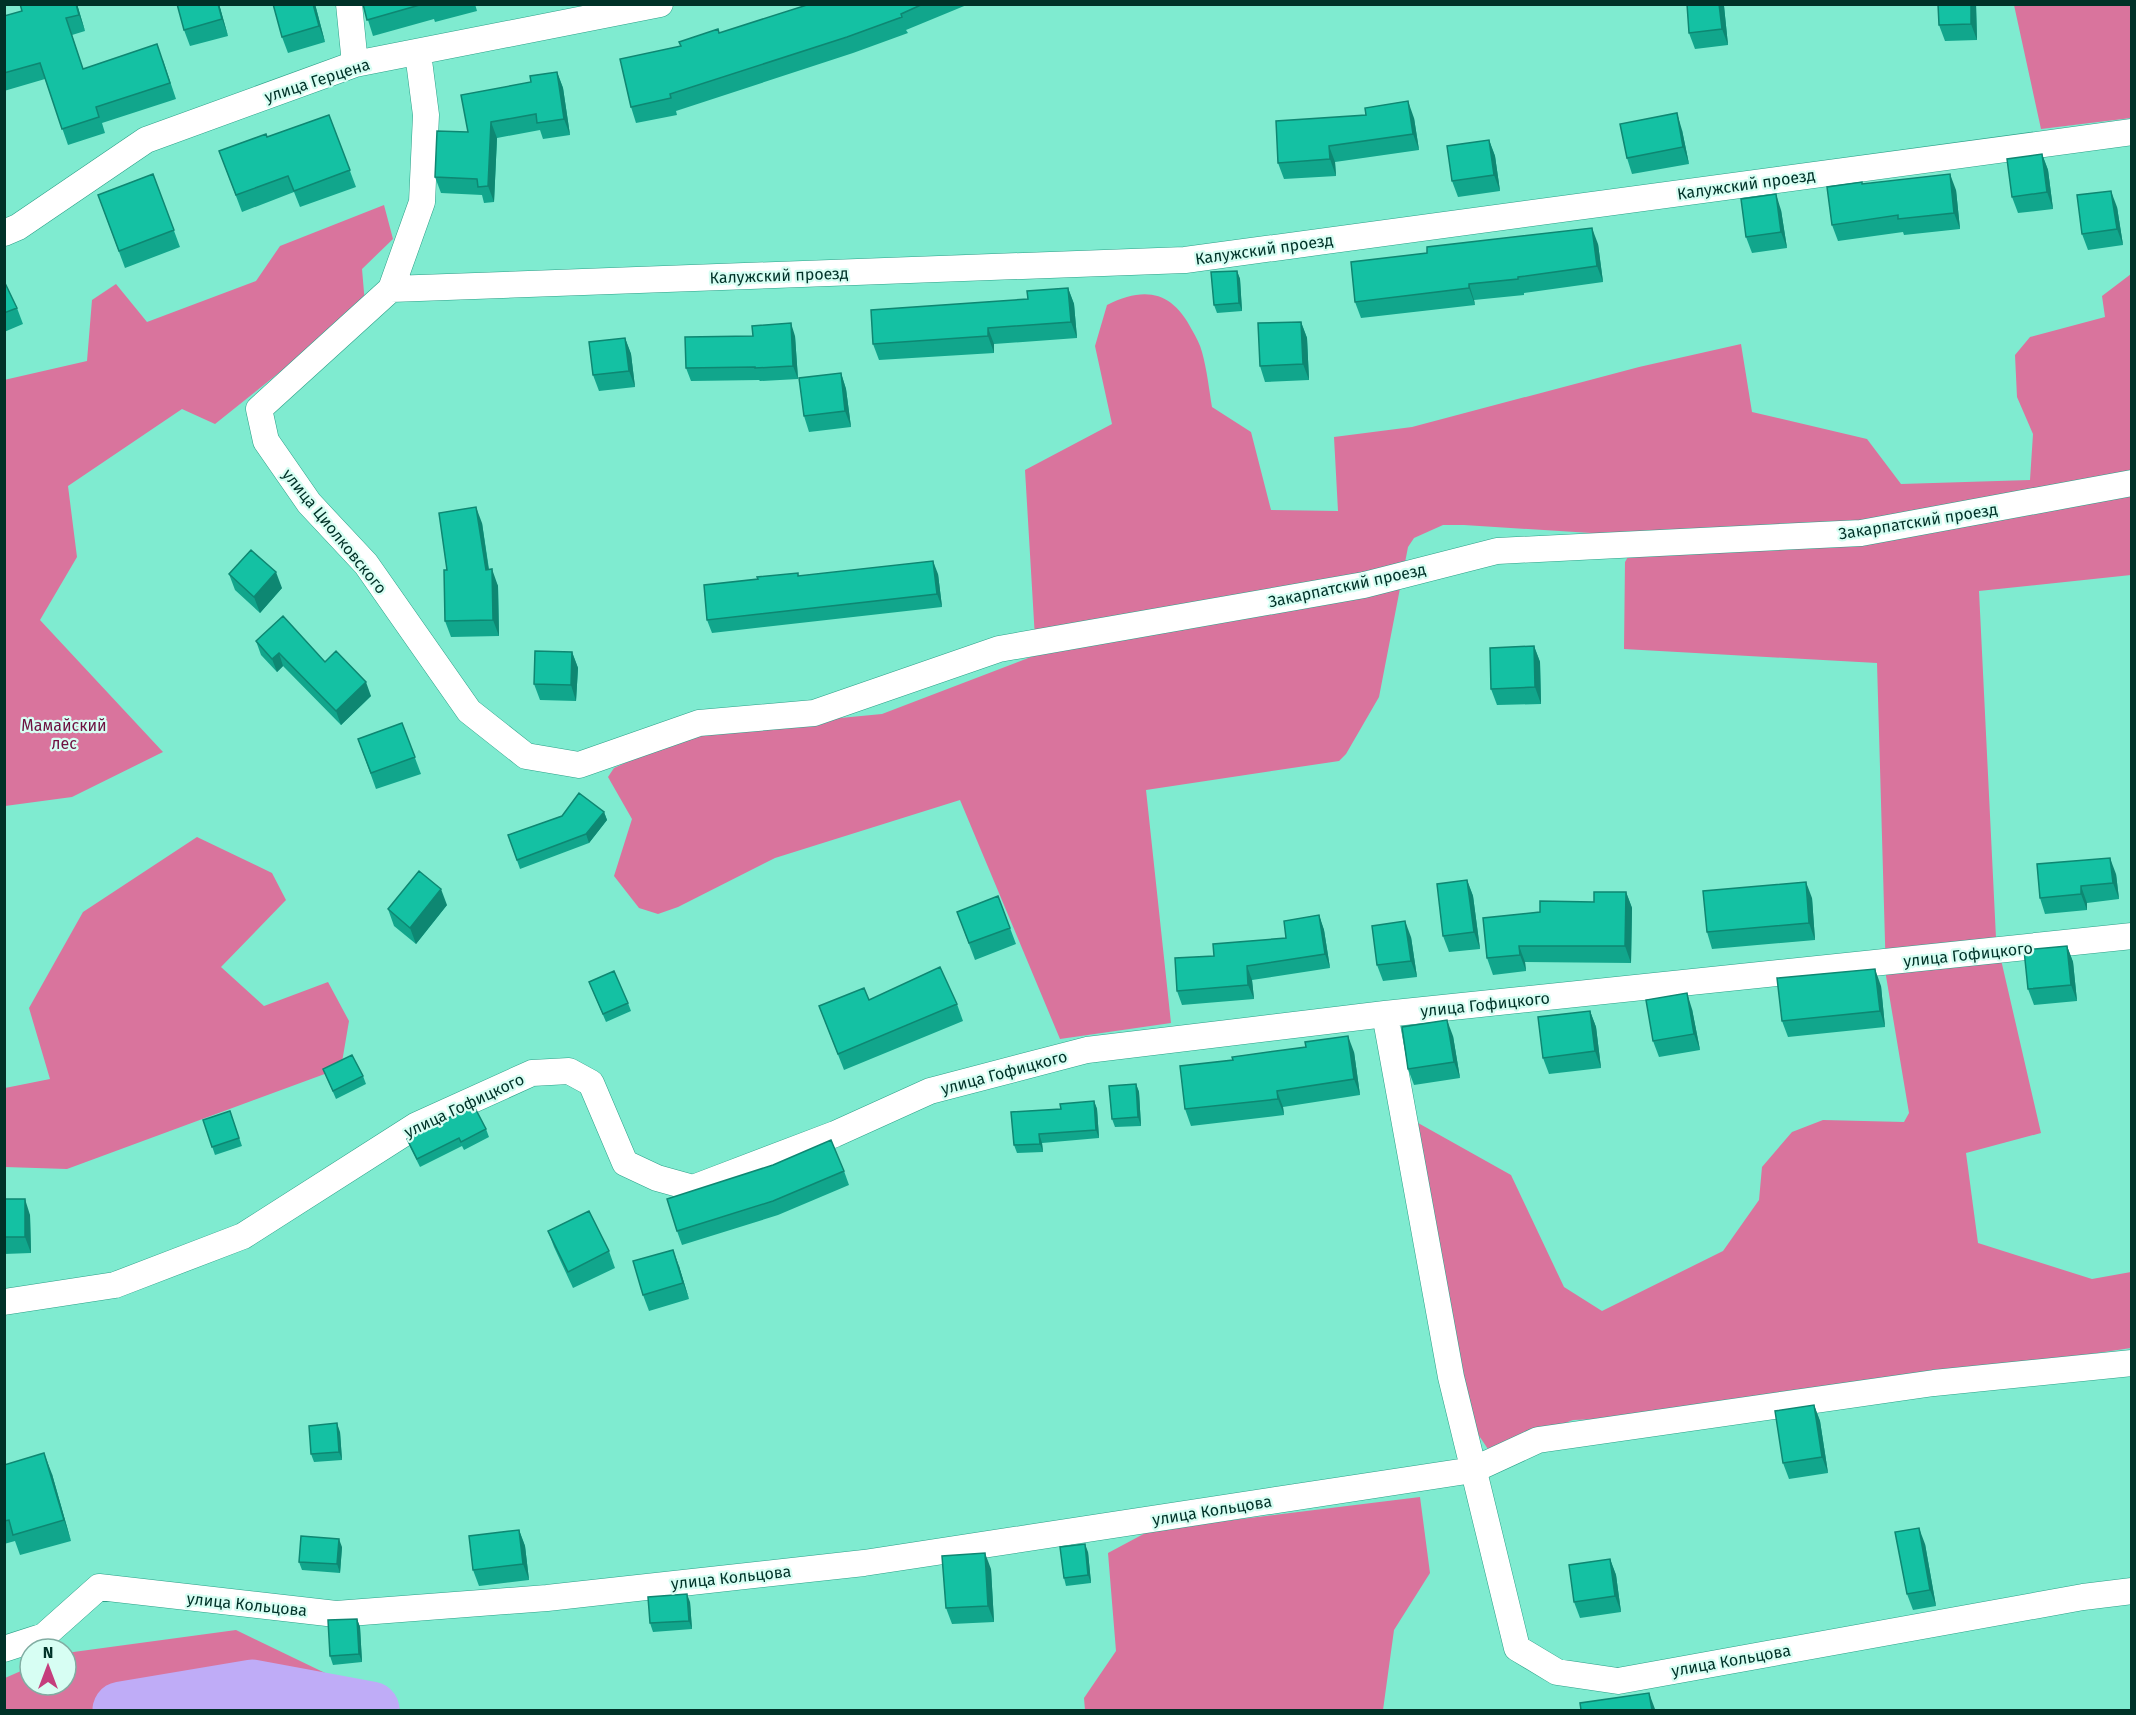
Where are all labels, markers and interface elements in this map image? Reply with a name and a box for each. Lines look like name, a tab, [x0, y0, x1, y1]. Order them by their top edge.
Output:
street label: улица Герцена	[262, 54, 372, 106]
street label: Калужский проезд	[1676, 165, 1816, 204]
street label: Калужский проезд	[1194, 230, 1334, 269]
street label: Калужский проезд	[709, 264, 849, 287]
street label: улица Циолковского	[278, 465, 391, 597]
street label: Закарпатский проезд	[1837, 500, 1999, 543]
street label: Закарпатский проезд	[1267, 559, 1428, 611]
park label: Мамайский лес	[21, 716, 107, 753]
street label: улица Гофицкого	[1902, 938, 2034, 971]
street label: улица Гофицкого	[1419, 988, 1551, 1021]
street label: улица Гофицкого	[939, 1046, 1069, 1098]
street label: улица Гофицкого	[401, 1069, 527, 1142]
street label: улица Кольцова	[1151, 1492, 1273, 1529]
street label: улица Кольцова	[670, 1562, 792, 1593]
street label: улица Кольцова	[186, 1589, 308, 1620]
north arrow	[18, 1637, 78, 1697]
street label: улица Кольцова	[1670, 1641, 1792, 1680]
text: N	[43, 1643, 53, 1662]

